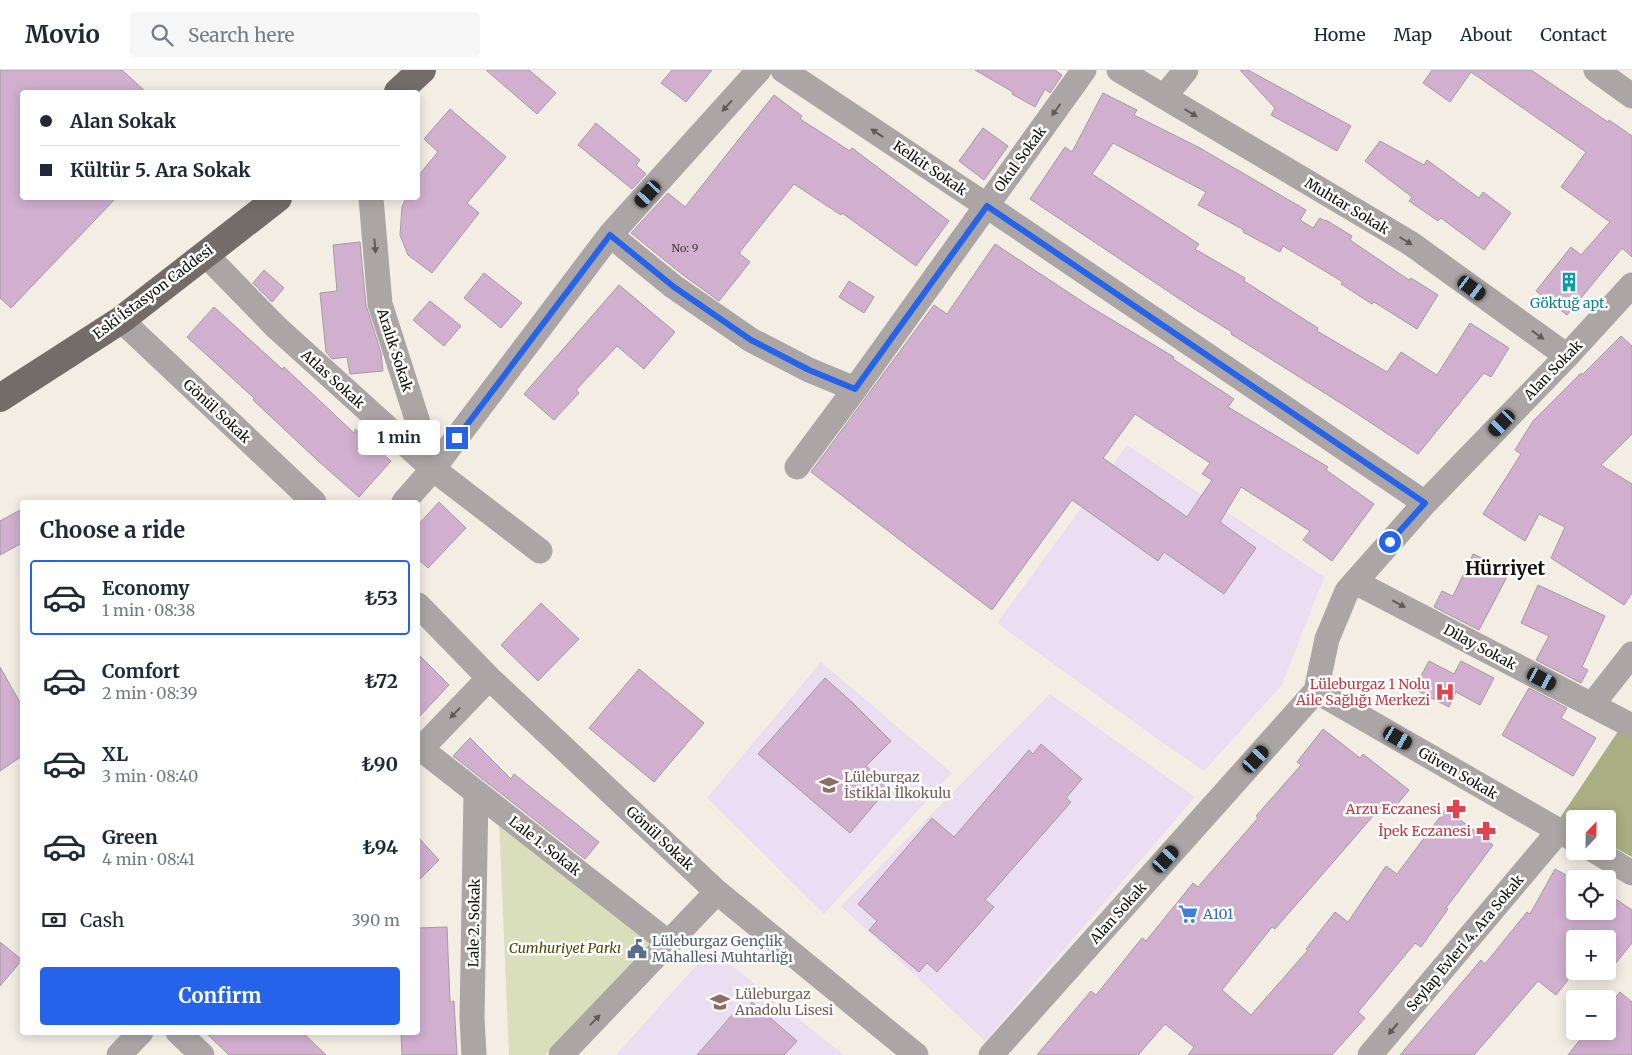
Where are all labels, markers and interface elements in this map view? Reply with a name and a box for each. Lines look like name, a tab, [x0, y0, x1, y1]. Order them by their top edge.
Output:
search box	[130, 12, 480, 57]
text: Movio	[25, 19, 100, 50]
icon: search	[148, 21, 176, 49]
text: Search here	[188, 23, 294, 47]
text: Home	[1314, 23, 1366, 46]
text: Map	[1394, 23, 1432, 46]
text: About	[1460, 23, 1512, 46]
text: Contact	[1540, 23, 1607, 46]
one-way arrow	[721, 100, 732, 113]
one-way arrow	[1051, 103, 1061, 117]
text: Alan Sokak	[70, 109, 176, 133]
one-way arrow	[1183, 109, 1198, 117]
street label: Okul Sokak	[990, 122, 1050, 195]
one-way arrow	[870, 128, 883, 137]
street label: Kelkit Sokak	[890, 137, 970, 199]
text: Kültür 5. Ara Sokak	[70, 158, 251, 182]
street label: Muhtar Sokak	[1301, 174, 1393, 238]
car	[632, 178, 663, 210]
one-way arrow	[1399, 236, 1412, 245]
one-way arrow	[372, 238, 380, 254]
street label: Eski İstasyon Caddesi	[89, 241, 217, 343]
house number: No: 9	[672, 241, 699, 255]
building icon: Göktuğ apt.	[1558, 271, 1580, 293]
car	[1455, 273, 1488, 303]
place label: Göktuğ apt.	[1530, 294, 1608, 312]
street label: Aralık Sokak	[373, 305, 417, 394]
one-way arrow	[1531, 330, 1545, 340]
street label: Alan Sokak	[1519, 336, 1586, 404]
street label: Atlas Sokak	[297, 345, 368, 412]
street label: Gönül Sokak	[179, 375, 255, 447]
car	[1486, 407, 1517, 439]
callout: 1 min	[357, 420, 440, 456]
text: 1 min	[377, 427, 421, 447]
route end	[446, 427, 468, 449]
text: Choose a ride	[40, 516, 185, 544]
route start	[1379, 531, 1401, 553]
district label: Hürriyet	[1465, 556, 1545, 580]
icon: car	[42, 575, 87, 620]
text: Economy	[102, 576, 190, 600]
text: ₺53	[364, 586, 398, 610]
text: 1 min · 08:38	[102, 600, 195, 620]
one-way arrow	[1391, 600, 1406, 608]
street label: Dilay Sokak	[1441, 620, 1520, 674]
icon: car	[42, 658, 87, 703]
text: Comfort	[102, 659, 180, 683]
car	[1525, 666, 1558, 692]
text: ₺72	[365, 669, 398, 693]
place label: Lüleburgaz 1 Nolu Aile Sağlığı Merkezi	[1295, 675, 1430, 709]
hospital icon: Lüleburgaz 1 Nolu Aile Sağlığı Merkezi	[1434, 681, 1456, 703]
text: 2 min · 08:39	[102, 683, 197, 703]
one-way arrow	[449, 707, 461, 719]
car	[1381, 724, 1414, 752]
icon: car	[42, 741, 87, 786]
text: XL	[102, 742, 128, 766]
car	[1240, 743, 1271, 775]
street label: Güven Sokak	[1415, 743, 1501, 803]
text: ₺90	[361, 752, 398, 776]
text: 3 min · 08:40	[102, 766, 198, 786]
place label: Lüleburgaz İstiklal İlkokulu	[844, 768, 951, 802]
school or university icon: Lüleburgaz İstiklal İlkokulu	[818, 774, 840, 796]
pharmacy icon: Arzu Eczanesi	[1445, 798, 1467, 820]
place label: Arzu Eczanesi	[1345, 800, 1441, 818]
street label: Gönül Sokak	[622, 802, 698, 874]
north arrow	[1566, 810, 1616, 860]
map controls	[1566, 810, 1616, 1040]
street label: Lale 1. Sokak	[505, 812, 585, 880]
pharmacy icon: İpek Eczanesi	[1475, 820, 1497, 842]
place label: İpek Eczanesi	[1378, 822, 1471, 840]
icon: car	[42, 824, 87, 869]
text: Green	[102, 825, 158, 849]
text: ₺94	[362, 835, 398, 859]
car	[1150, 843, 1181, 875]
text: 4 min · 08:41	[102, 849, 195, 869]
button: locate	[1566, 870, 1616, 920]
street label: Seylap Evleri 4. Ara Sokak	[1402, 871, 1528, 1015]
street label: Lale 2. Sokak	[464, 878, 484, 967]
street label: Alan Sokak	[1085, 879, 1150, 948]
supermarket icon: A101	[1177, 903, 1199, 925]
place label: A101	[1202, 905, 1233, 923]
icon: cash	[40, 906, 68, 934]
text: Cash	[80, 908, 124, 932]
text: 390 m	[352, 910, 400, 930]
button: +	[1566, 930, 1616, 980]
place label: Lüleburgaz Gençlik Mahallesi Muhtarlığı	[652, 932, 793, 966]
public building icon: Lüleburgaz Gençlik Mahallesi Muhtarlığı	[626, 938, 648, 960]
park label: Cumhuriyet Parkı	[509, 939, 621, 957]
button: Confirm	[40, 967, 400, 1025]
place label: Lüleburgaz Anadolu Lisesi	[734, 985, 834, 1019]
button: −	[1566, 990, 1616, 1040]
school or university icon: Lüleburgaz Anadolu Lisesi	[709, 991, 731, 1013]
one-way arrow	[589, 1014, 601, 1026]
one-way arrow	[1387, 1022, 1398, 1035]

